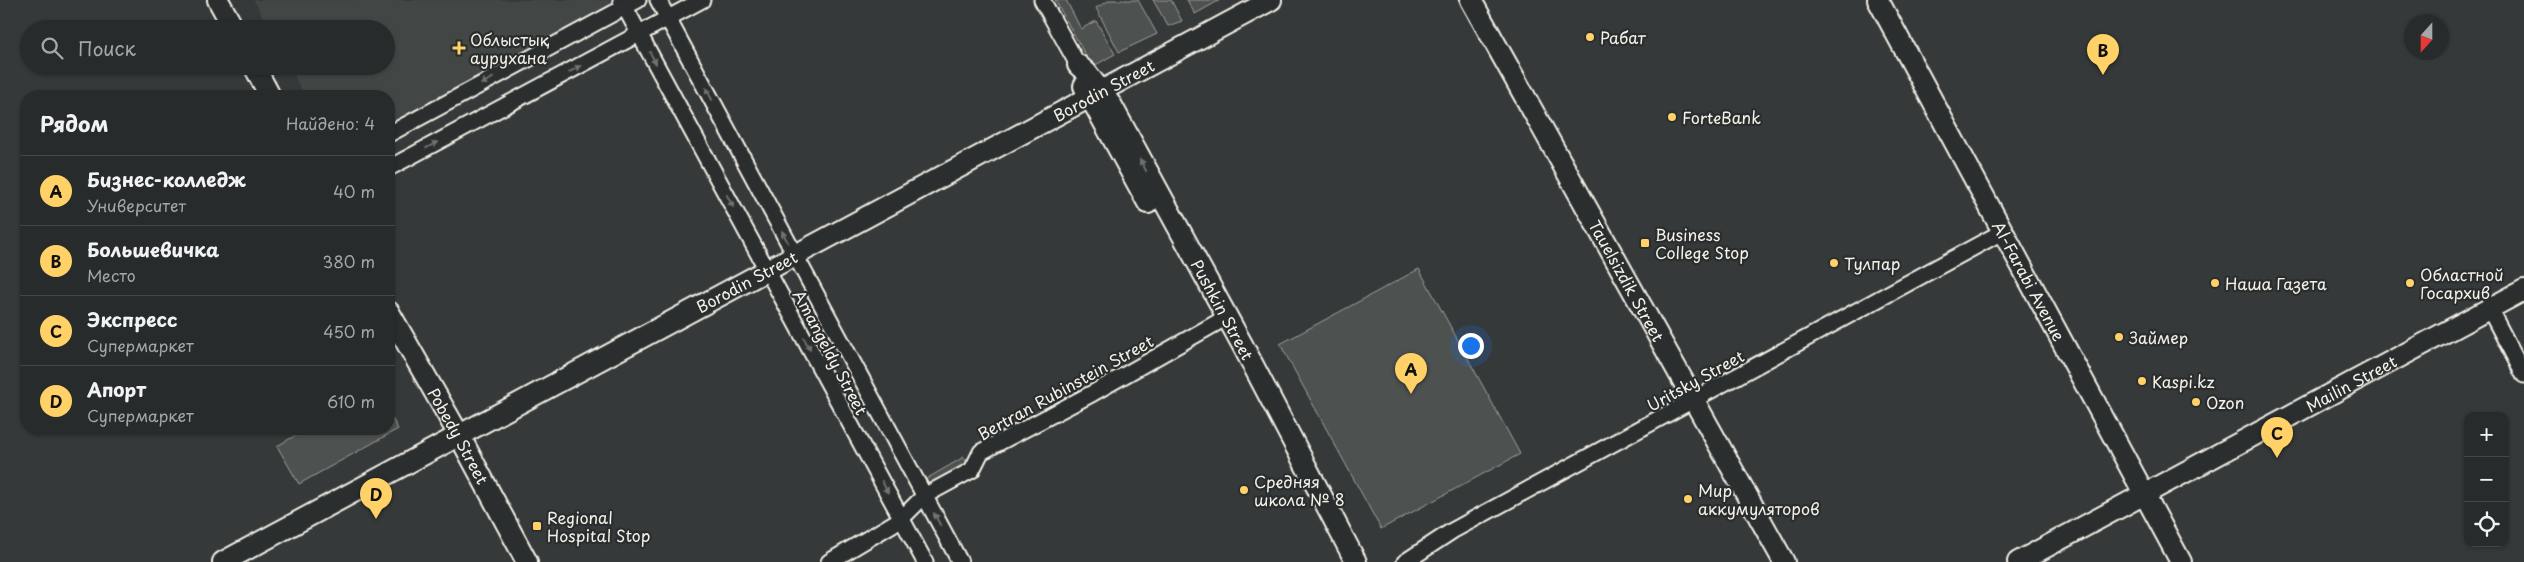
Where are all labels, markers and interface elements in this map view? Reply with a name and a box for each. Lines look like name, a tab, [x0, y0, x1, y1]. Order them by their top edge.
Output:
north arrow	[2404, 15, 2449, 60]
search box	[20, 20, 395, 75]
place label: Рабат	[1600, 25, 1647, 49]
place label: Облыстық аурухана	[470, 27, 550, 69]
marker: Рабат	[1584, 31, 1596, 43]
icon: search	[38, 34, 66, 62]
text: Поиск	[78, 34, 136, 62]
pin: B	[2087, 34, 2119, 75]
marker: Облыстық аурухана	[452, 41, 466, 55]
one-way arrow	[649, 51, 657, 66]
street label: Borodin Street	[1049, 53, 1159, 127]
one-way arrow	[568, 65, 582, 73]
one-way arrow	[480, 77, 494, 85]
one-way arrow	[704, 87, 713, 101]
place label: ForteBank	[1682, 105, 1761, 129]
text: Рядом	[40, 107, 108, 139]
text: Найдено: 4	[286, 111, 375, 135]
marker: ForteBank	[1666, 111, 1678, 123]
one-way arrow	[425, 141, 438, 150]
one-way arrow	[1139, 157, 1147, 172]
text: Бизнес-колледж	[87, 165, 246, 193]
text: A	[50, 179, 62, 203]
text: 40 m	[333, 179, 375, 203]
text: Университет	[87, 193, 186, 217]
one-way arrow	[726, 194, 734, 209]
street label: Tauelsіzdіk Street	[1584, 215, 1671, 346]
street label: Al-Farabi Avenue	[1987, 216, 2072, 345]
place label: Business College Stop	[1655, 222, 1749, 264]
one-way arrow	[781, 230, 790, 244]
text: Большевичка	[87, 235, 219, 263]
marker: Business College Stop	[1639, 237, 1651, 249]
street label: Borodin Street	[692, 244, 802, 318]
text: B	[51, 249, 61, 273]
text: 380 m	[323, 249, 375, 273]
place label: Тулпар	[1844, 251, 1900, 275]
street label: Pushkin Street	[1186, 255, 1260, 364]
marker: Тулпар	[1828, 257, 1840, 269]
place label: Областной Госархив	[2420, 262, 2504, 304]
text: Место	[87, 263, 136, 287]
place label: Наша Газета	[2225, 271, 2327, 295]
marker: Наша Газета	[2209, 277, 2221, 289]
marker: Областной Госархив	[2404, 277, 2416, 289]
street label: Amangeldy Street	[788, 285, 874, 419]
text: Экспресс	[87, 305, 177, 333]
text: C	[50, 319, 62, 343]
text: 450 m	[323, 319, 375, 343]
place label: Займер	[2129, 325, 2188, 349]
street label: Bertran Rubinstein Street	[973, 328, 1158, 445]
marker: Займер	[2113, 331, 2125, 343]
text: Супермаркет	[87, 333, 194, 357]
your location	[1458, 333, 1484, 359]
one-way arrow	[803, 337, 811, 352]
street label: Uritsky Street	[1642, 343, 1748, 417]
street label: Mailin Street	[2301, 349, 2401, 417]
pin: A	[1395, 353, 1427, 394]
place label: Kaspi.kz	[2152, 369, 2215, 393]
text: Апорт	[87, 375, 146, 403]
marker: Kaspi.kz	[2136, 375, 2148, 387]
street label: Pobedy Street	[422, 383, 495, 489]
text: D	[50, 389, 62, 413]
text: 610 m	[327, 389, 375, 413]
place label: Ozon	[2206, 390, 2244, 414]
marker: Ozon	[2190, 396, 2202, 408]
text: Супермаркет	[87, 403, 194, 427]
map controls	[2464, 412, 2509, 547]
button: +	[2464, 412, 2509, 457]
pin: C	[2261, 417, 2293, 458]
button: −	[2464, 457, 2509, 502]
place label: Средняя школа № 8	[1254, 469, 1345, 511]
pin: D	[360, 478, 392, 519]
place label: Мир аккумуляторов	[1698, 478, 1820, 520]
one-way arrow	[880, 481, 889, 494]
marker: Средняя школа № 8	[1238, 484, 1250, 496]
marker: Мир аккумуляторов	[1682, 493, 1694, 505]
button: locate	[2464, 502, 2509, 547]
place label: Regional Hospital Stop	[547, 505, 650, 547]
one-way arrow	[933, 512, 941, 526]
marker: Regional Hospital Stop	[531, 520, 543, 532]

